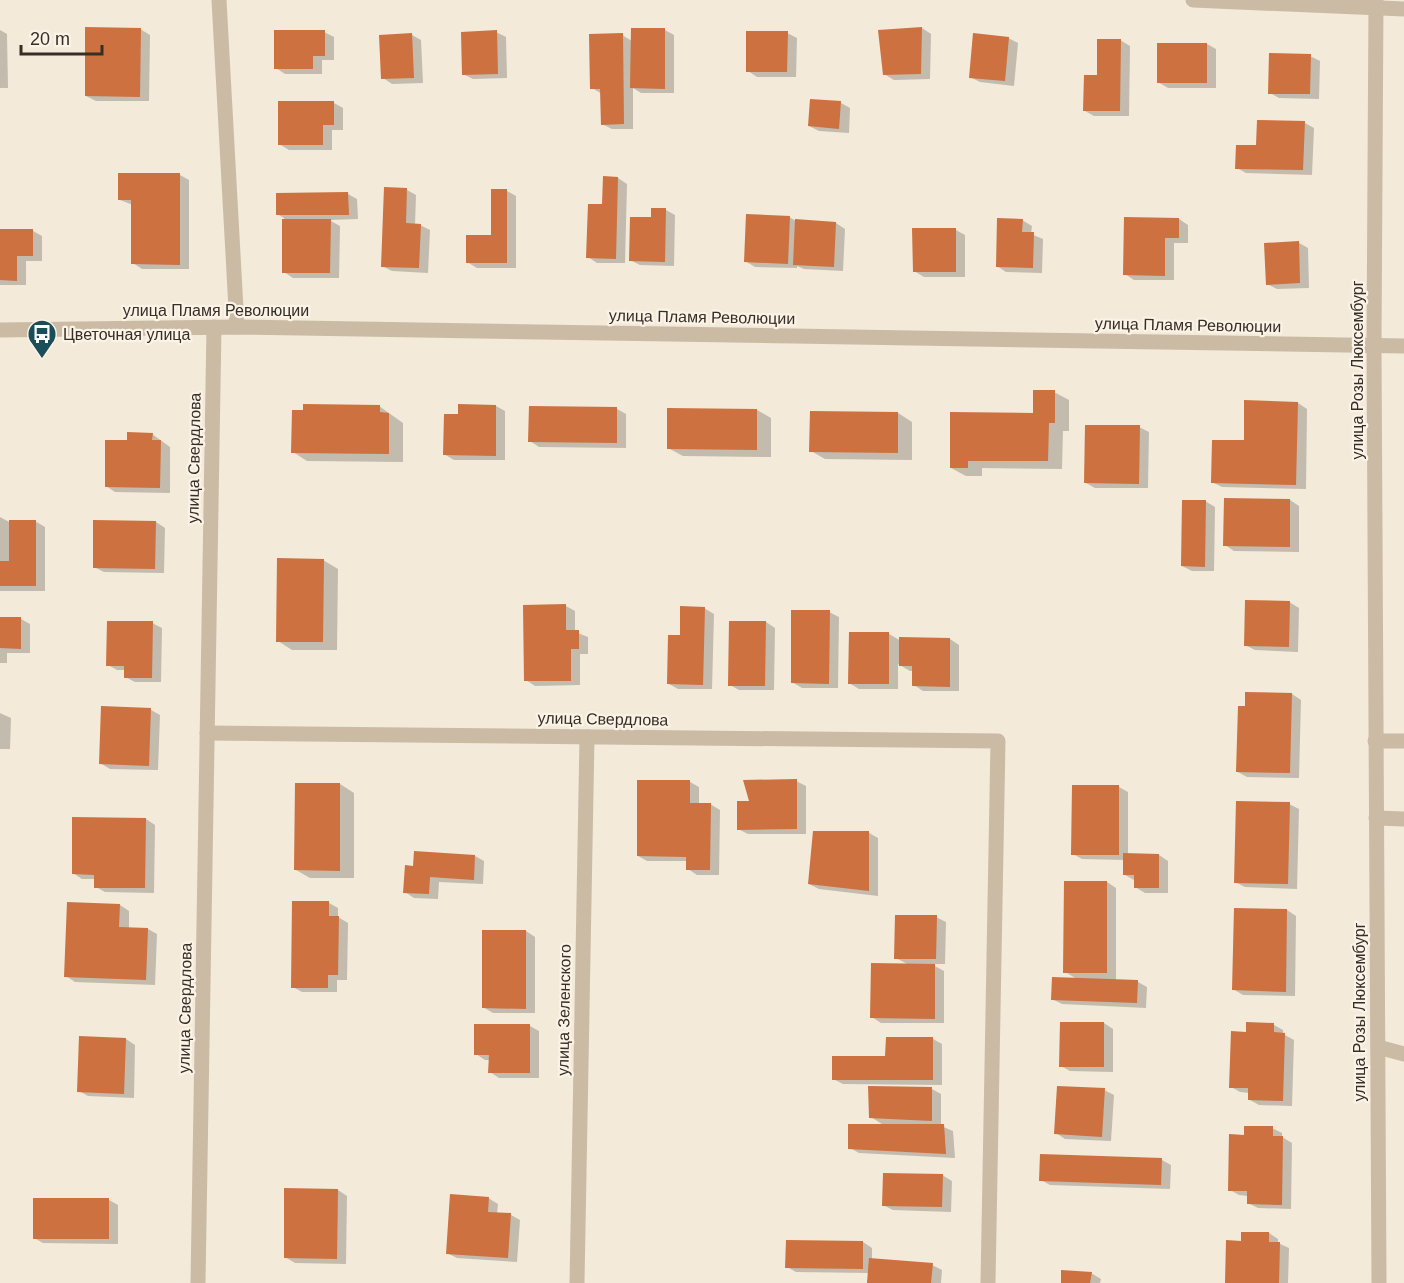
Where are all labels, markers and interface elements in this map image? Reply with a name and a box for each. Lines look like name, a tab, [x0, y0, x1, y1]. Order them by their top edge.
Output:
scale bar	[21, 18, 102, 56]
text: 20 m	[30, 29, 70, 49]
street label: улица Розы Люксембург	[1349, 280, 1366, 460]
street label: улица Пламя Революции	[123, 302, 309, 319]
street label: улица Пламя Революции	[609, 307, 795, 327]
street label: улица Пламя Революции	[1095, 315, 1281, 335]
bus stop icon: Цветочная улица	[26, 318, 58, 360]
place label: Цветочная улица	[63, 326, 190, 343]
street label: улица Свердлова	[184, 392, 204, 523]
street label: улица Свердлова	[538, 709, 669, 729]
street label: улица Розы Люксембург	[1351, 922, 1368, 1102]
street label: улица Свердлова	[175, 942, 195, 1073]
street label: улица Зеленского	[554, 944, 574, 1076]

